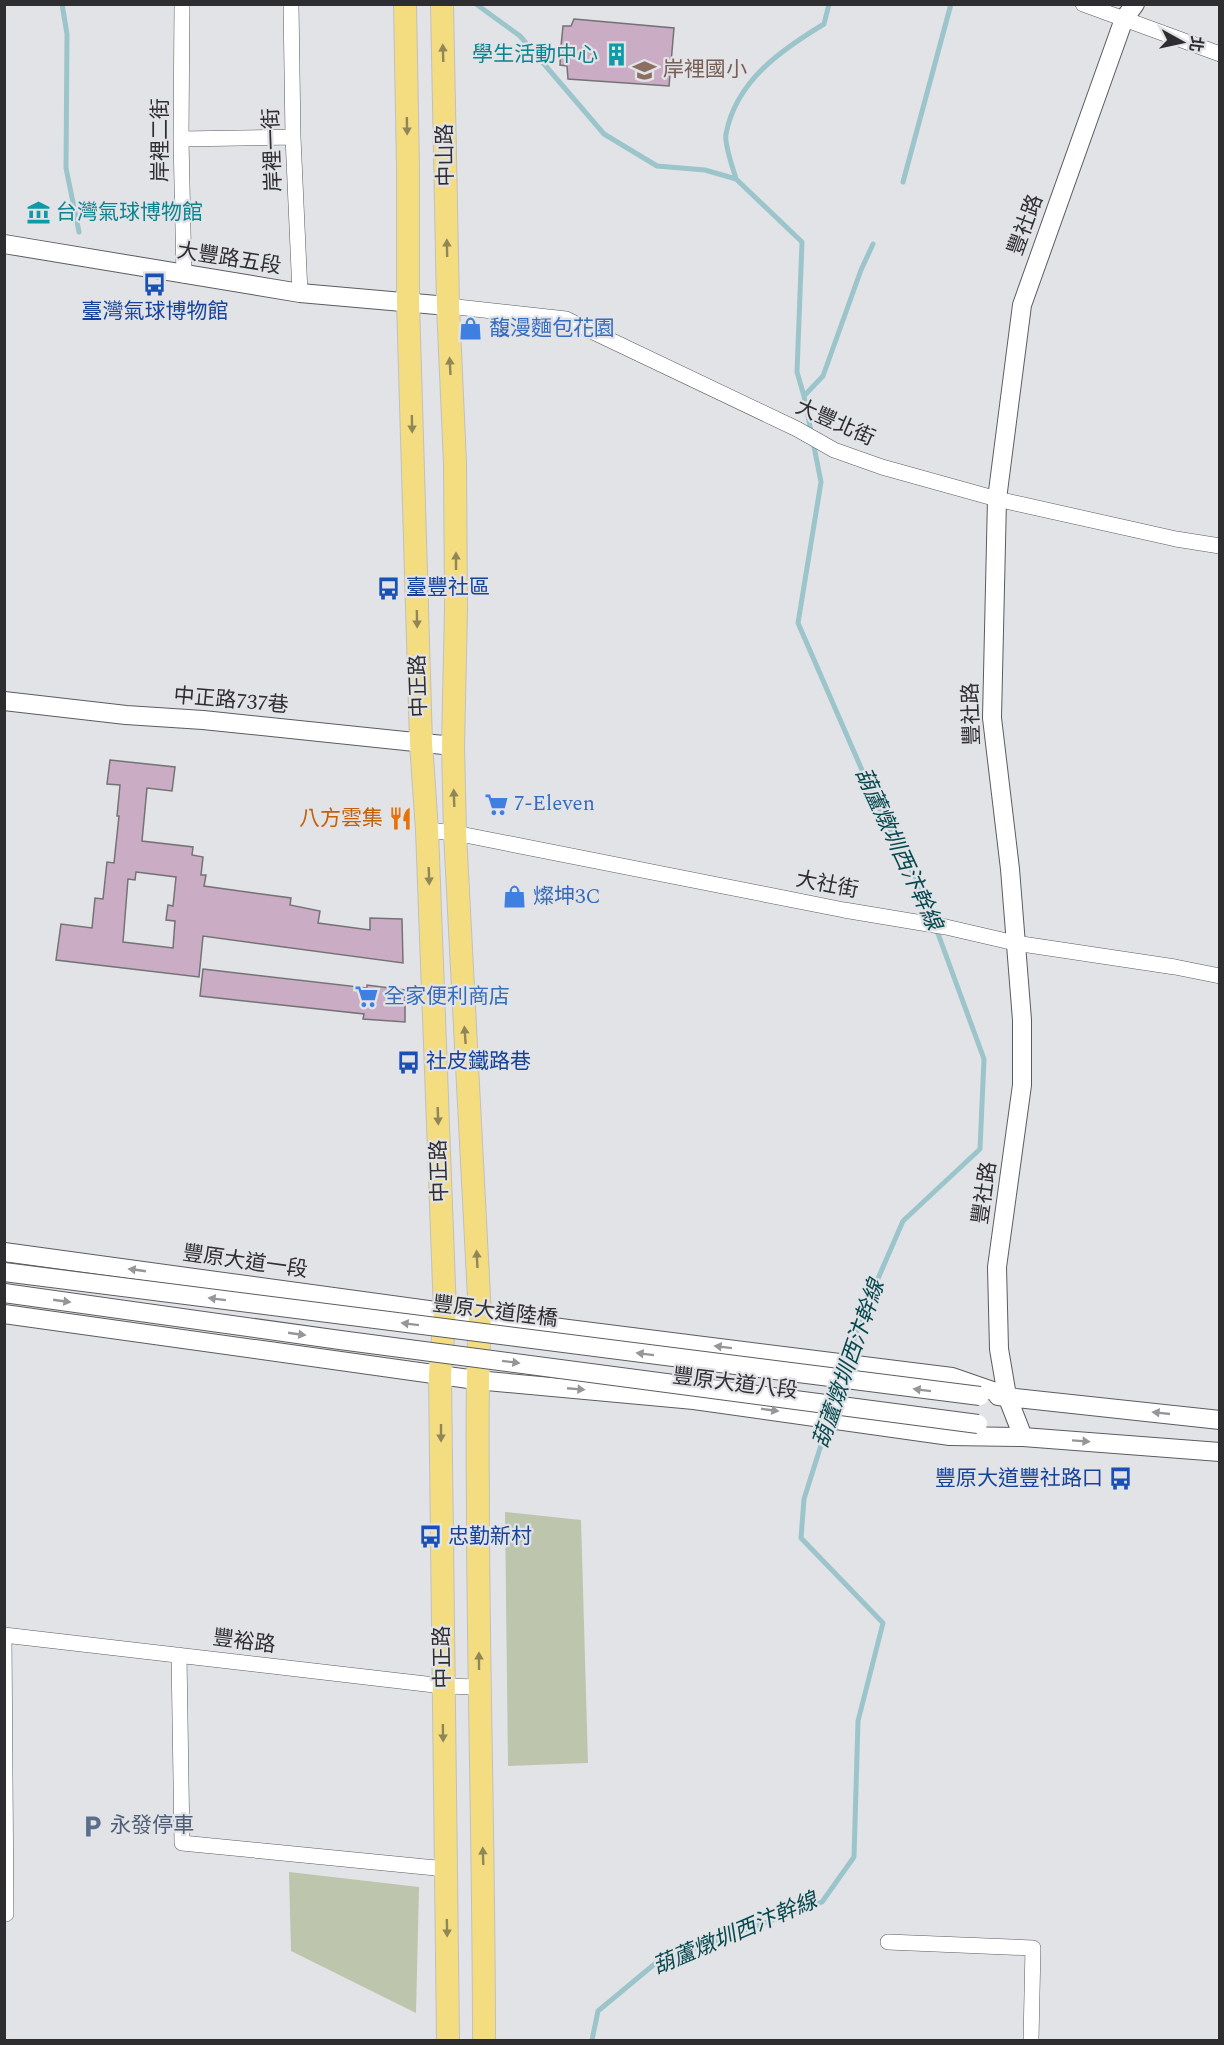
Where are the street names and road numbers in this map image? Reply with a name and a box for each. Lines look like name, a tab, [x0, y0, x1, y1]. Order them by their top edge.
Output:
street label: 岸裡二街	[145, 98, 177, 182]
street label: 岸裡一街	[256, 107, 290, 193]
street label: 中山路	[429, 123, 463, 187]
street label: 豐社路	[1000, 190, 1052, 260]
street label: 大豐路五段	[175, 235, 283, 283]
street label: 大豐北街	[790, 391, 880, 455]
street label: 中正路	[402, 654, 436, 718]
street label: 中正路737巷	[172, 680, 290, 722]
street label: 豐社路	[955, 682, 989, 746]
street label: 大社街	[793, 863, 861, 907]
street label: 中正路	[423, 1139, 457, 1203]
street label: 豐社路	[965, 1160, 1005, 1226]
street label: 豐原大道一段	[180, 1237, 310, 1287]
street label: 豐原大道陸橋	[431, 1288, 559, 1336]
street label: 豐原大道八段	[671, 1360, 799, 1408]
street label: 豐裕路	[211, 1622, 277, 1662]
street label: 中正路	[426, 1625, 460, 1689]

